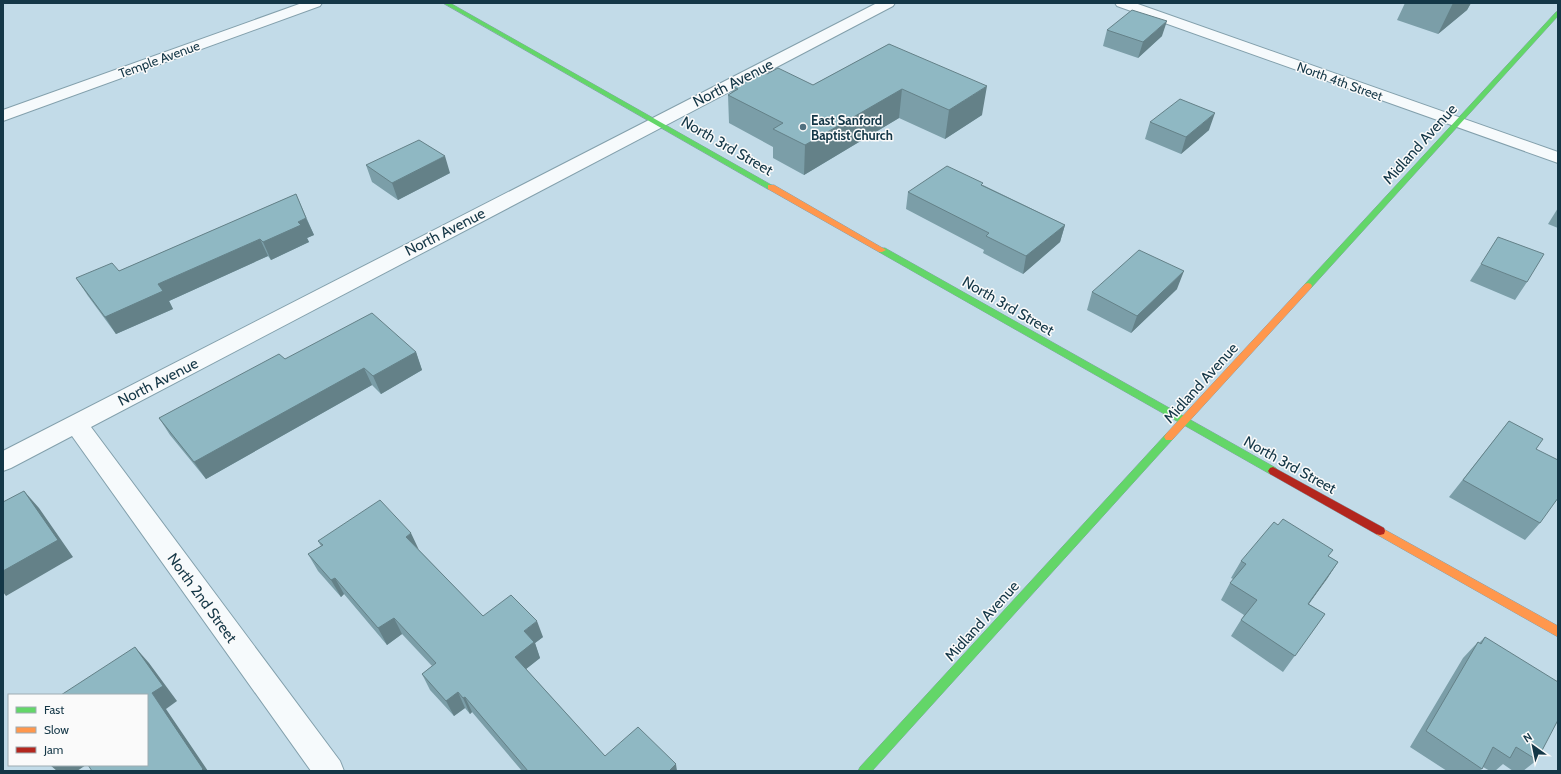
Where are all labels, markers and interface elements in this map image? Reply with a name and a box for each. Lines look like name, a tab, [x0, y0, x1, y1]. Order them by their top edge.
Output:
street label: Temple Avenue	[116, 37, 202, 81]
street label: North Avenue	[690, 55, 776, 111]
street label: North 4th Street	[1295, 58, 1386, 104]
street label: Midland Avenue	[1379, 100, 1461, 188]
place label: East Sanford Baptist Church	[811, 112, 893, 143]
street label: North 3rd Street	[678, 113, 776, 179]
marker: East Sanford Baptist Church	[798, 122, 808, 132]
street label: North Avenue	[402, 204, 488, 260]
street label: North 3rd Street	[959, 273, 1057, 339]
street label: Midland Avenue	[1160, 339, 1242, 427]
street label: North Avenue	[115, 354, 201, 410]
street label: North 3rd Street	[1241, 432, 1339, 498]
street label: North 2nd Street	[163, 550, 241, 646]
street label: Midland Avenue	[941, 577, 1023, 665]
legend	[8, 694, 148, 766]
text: Fast	[44, 702, 64, 717]
text: Slow	[44, 722, 69, 737]
north arrow	[1513, 726, 1553, 766]
text: N	[1520, 730, 1535, 746]
text: Jam	[43, 742, 63, 757]

